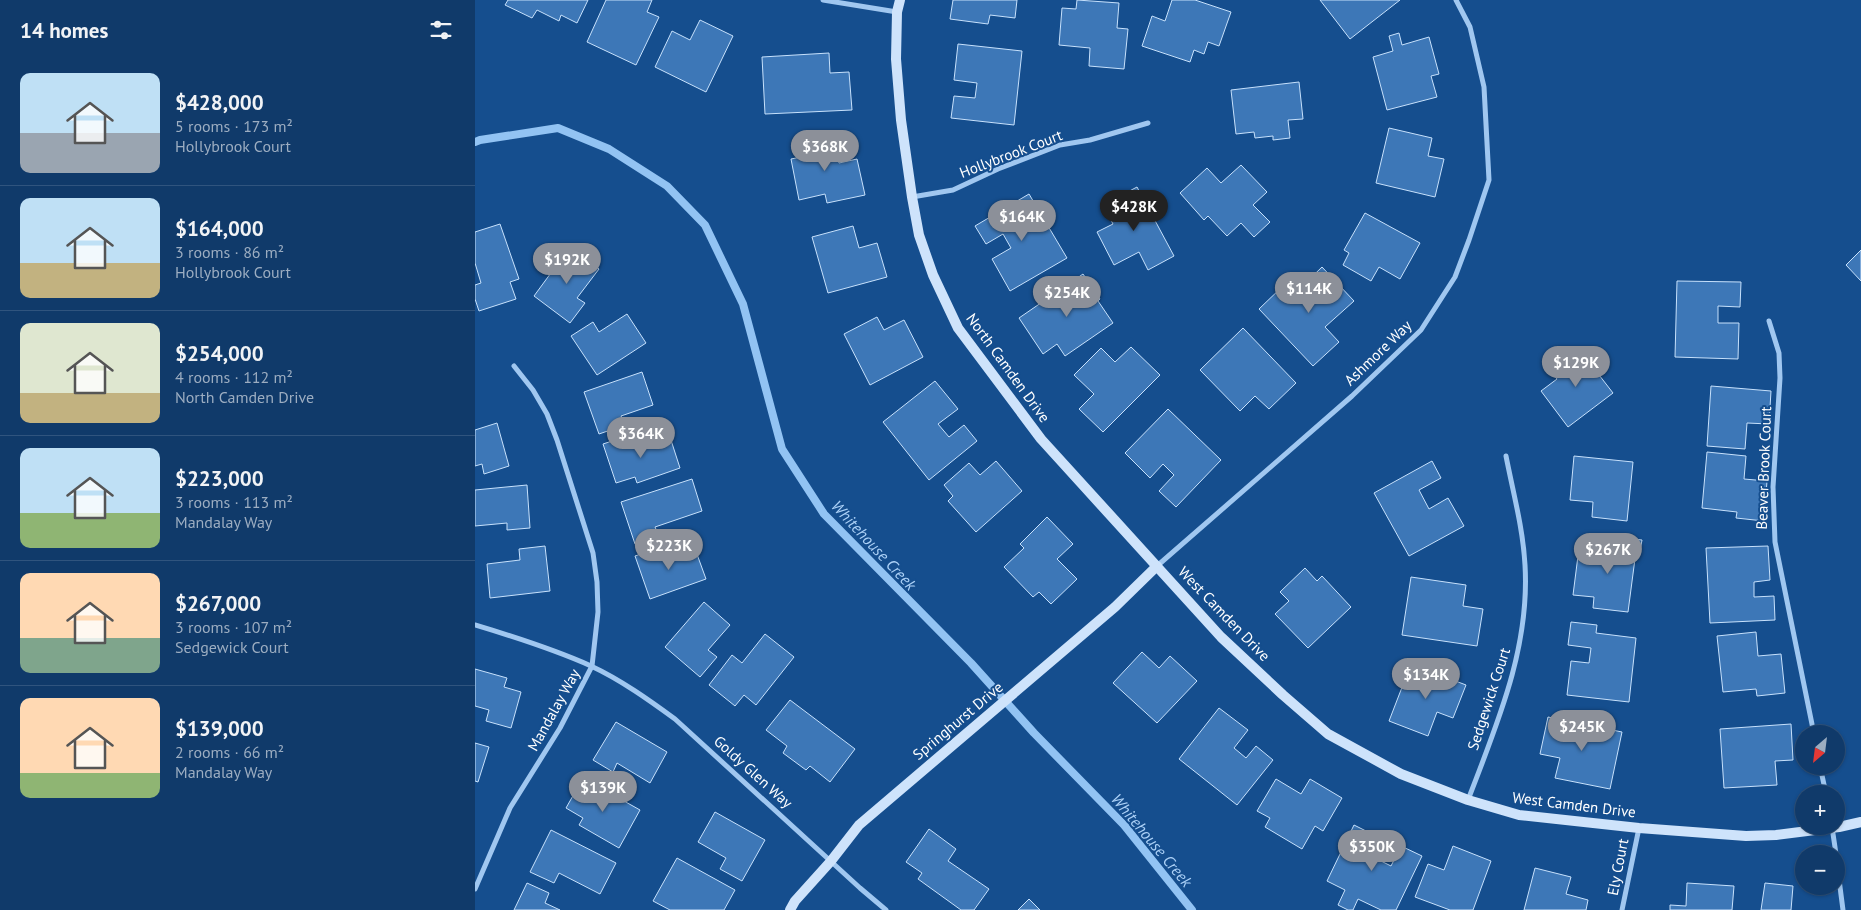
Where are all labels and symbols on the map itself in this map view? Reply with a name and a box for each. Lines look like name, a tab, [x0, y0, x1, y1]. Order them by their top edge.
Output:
street label: Hollybrook Court	[957, 125, 1065, 182]
pin: $368K	[790, 130, 860, 172]
pin: $428K	[1099, 190, 1169, 232]
pin: $164K	[987, 200, 1057, 242]
pin: $192K	[532, 242, 602, 285]
pin: $114K	[1274, 272, 1344, 314]
pin: $254K	[1032, 276, 1102, 318]
street label: North Camden Drive	[962, 309, 1054, 426]
street label: Ashmore Way	[1340, 316, 1415, 389]
pin: $129K	[1541, 346, 1611, 388]
street label: Beaver Brook Court	[1752, 406, 1775, 530]
pin: $364K	[606, 416, 676, 459]
water label: Whitehouse Creek	[827, 496, 921, 595]
pin: $223K	[634, 528, 704, 571]
pin: $267K	[1573, 532, 1643, 575]
street label: West Camden Drive	[1174, 562, 1274, 665]
street label: Sedgewick Court	[1463, 645, 1514, 752]
pin: $134K	[1391, 658, 1461, 700]
street label: Mandalay Way	[523, 665, 584, 754]
street label: Springhurst Drive	[909, 677, 1007, 764]
pin: $245K	[1547, 710, 1617, 752]
north arrow	[1795, 725, 1845, 775]
street label: Goldy Glen Way	[710, 731, 797, 812]
pin: $139K	[568, 770, 638, 813]
street label: West Camden Drive	[1511, 788, 1637, 822]
water label: Whitehouse Creek	[1107, 789, 1197, 891]
pin: $350K	[1337, 830, 1407, 872]
street label: Ely Court	[1603, 837, 1632, 897]

